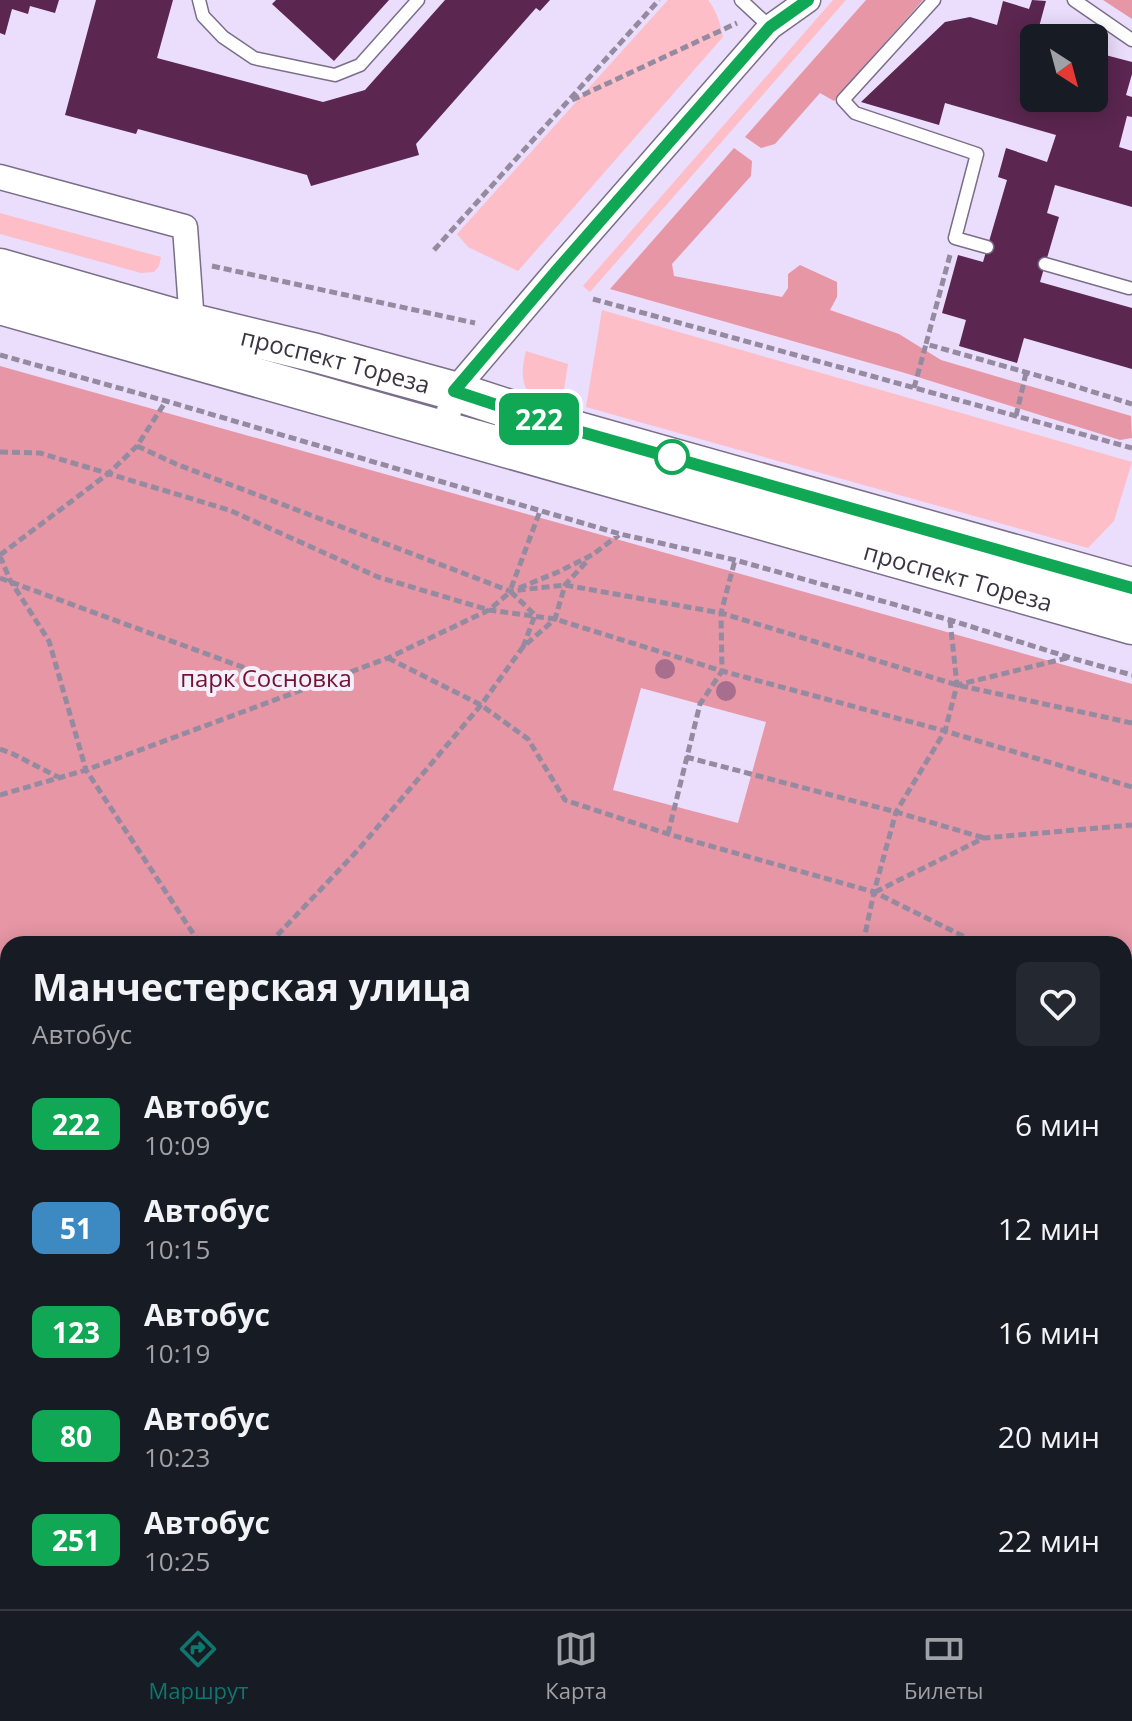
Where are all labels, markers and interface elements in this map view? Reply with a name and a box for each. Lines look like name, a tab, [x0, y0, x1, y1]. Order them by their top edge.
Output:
north arrow	[1020, 24, 1108, 112]
map controls	[1020, 24, 1108, 112]
street label: проспект Тореза	[238, 319, 434, 400]
line badge: 222	[493, 393, 585, 445]
text: 222	[515, 400, 563, 438]
unlabelled marker	[655, 440, 689, 474]
street label: проспект Тореза	[860, 534, 1057, 618]
park label: парк Сосновка	[180, 661, 352, 694]
text: Манчестерская улица	[32, 960, 471, 1012]
button: heart	[1016, 962, 1100, 1046]
text: Автобус	[32, 1016, 132, 1052]
text: Автобус	[144, 1086, 270, 1127]
text: 6 мин	[1015, 1104, 1100, 1145]
text: 222	[52, 1105, 100, 1143]
text: 10:09	[144, 1127, 210, 1163]
text: Автобус	[144, 1190, 270, 1231]
text: 12 мин	[998, 1208, 1100, 1249]
text: 51	[60, 1209, 92, 1247]
text: 10:15	[144, 1231, 210, 1267]
text: Автобус	[144, 1294, 270, 1335]
text: 16 мин	[998, 1312, 1100, 1353]
text: 123	[52, 1313, 100, 1351]
text: 10:19	[144, 1335, 210, 1371]
text: Автобус	[144, 1398, 270, 1439]
text: 20 мин	[998, 1416, 1100, 1457]
text: 80	[60, 1417, 92, 1455]
text: 10:23	[144, 1439, 210, 1475]
text: Автобус	[144, 1502, 270, 1543]
text: 22 мин	[998, 1520, 1100, 1561]
text: 251	[52, 1521, 100, 1559]
text: 10:25	[144, 1543, 210, 1579]
tab: Маршрут	[148, 1627, 248, 1705]
tab: Карта	[545, 1627, 607, 1705]
tab: Билеты	[904, 1627, 984, 1705]

